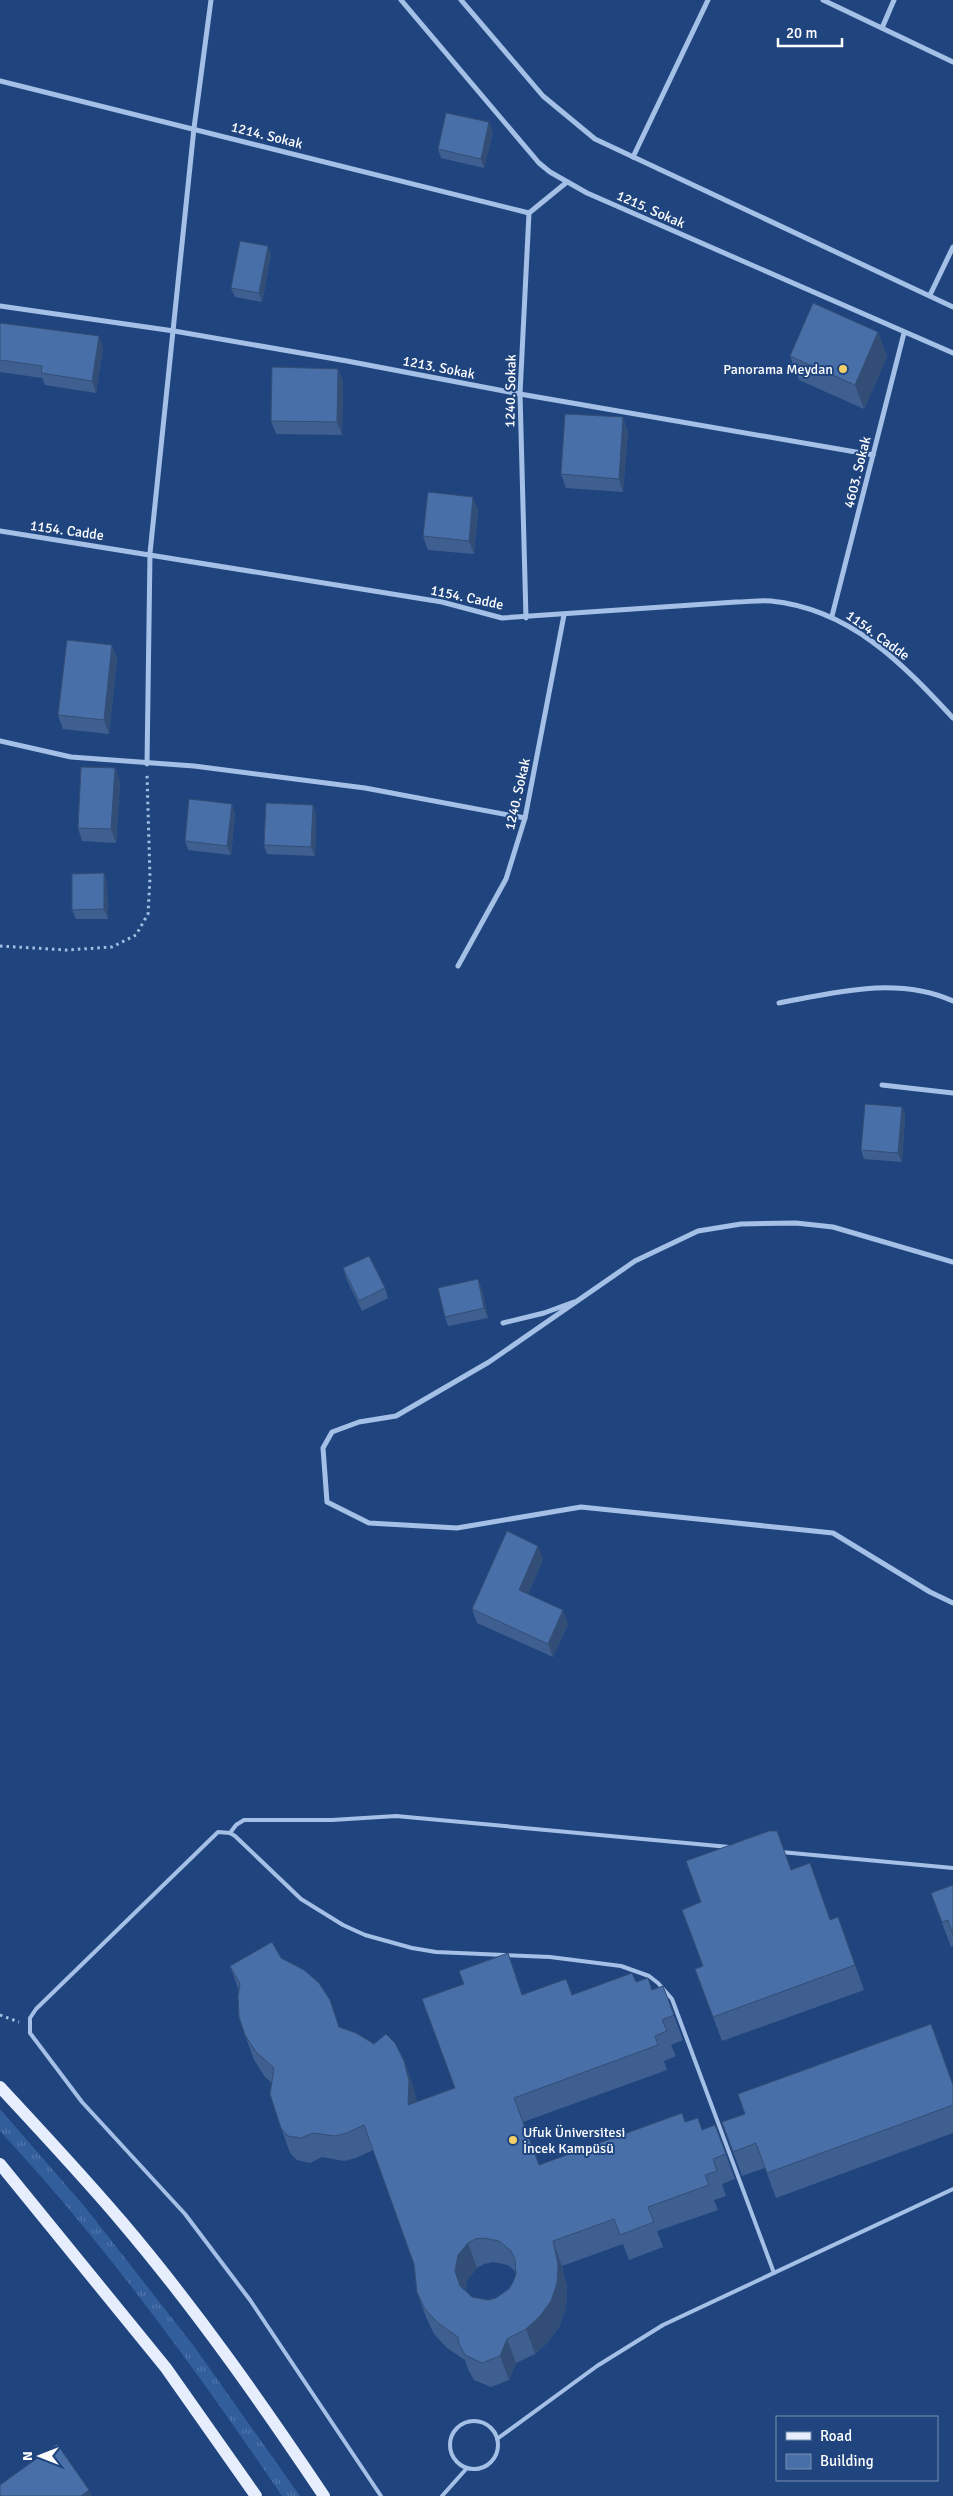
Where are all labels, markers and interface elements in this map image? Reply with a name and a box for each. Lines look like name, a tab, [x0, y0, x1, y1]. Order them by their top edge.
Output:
scale bar	[778, 15, 842, 47]
text: 20 m	[786, 24, 817, 42]
street label: 1214. Sokak	[229, 118, 304, 153]
street label: 1215. Sokak	[614, 187, 688, 232]
street label: 1213. Sokak	[401, 352, 476, 383]
street label: 1240. Sokak	[501, 354, 520, 428]
place label: Panorama Meydan	[723, 361, 833, 378]
marker: Panorama Meydan	[837, 363, 849, 375]
street label: 4603. Sokak	[840, 435, 875, 510]
street label: 1154. Cadde	[29, 517, 105, 544]
street label: 1154. Cadde	[429, 581, 505, 614]
street label: 1154. Cadde	[843, 607, 913, 664]
street label: 1240. Sokak	[501, 757, 534, 832]
place label: Ufuk Üniversitesi İncek Kampüsü	[523, 2124, 625, 2157]
marker: Ufuk Üniversitesi İncek Kampüsü	[507, 2134, 519, 2146]
legend	[776, 2416, 938, 2481]
text: Road	[820, 2427, 852, 2445]
north arrow	[15, 2431, 65, 2481]
text: N	[19, 2451, 36, 2461]
text: Building	[820, 2452, 874, 2470]

